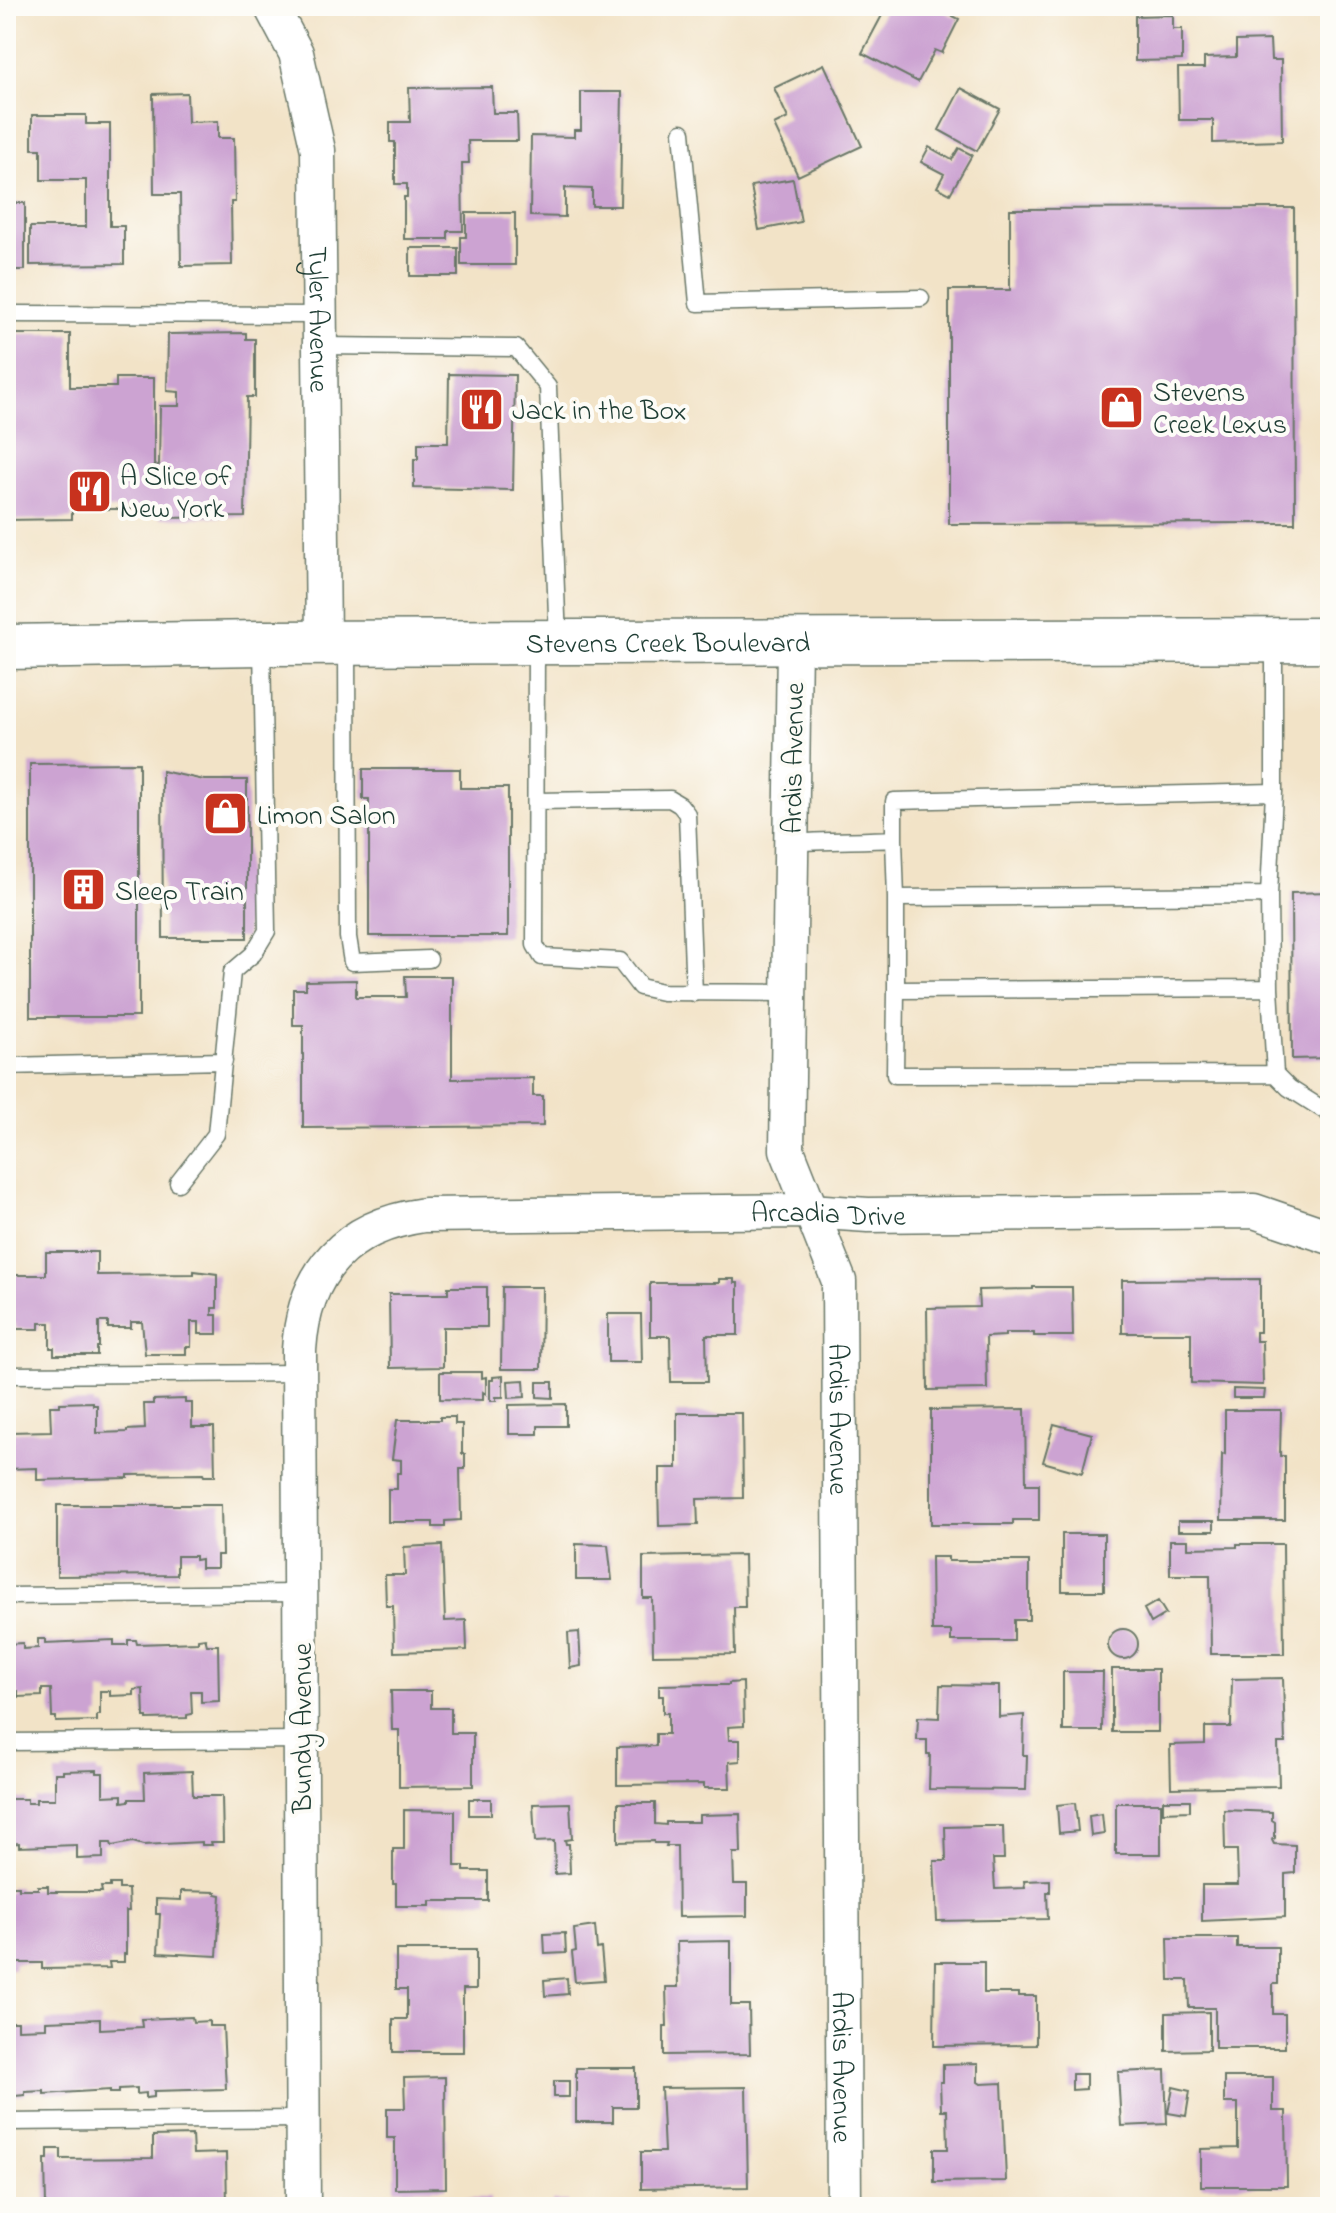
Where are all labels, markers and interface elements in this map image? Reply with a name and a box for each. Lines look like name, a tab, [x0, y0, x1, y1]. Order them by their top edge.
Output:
street label: Tyler Avenue	[295, 246, 337, 393]
place label: Stevens Creek Lexus	[1153, 374, 1287, 447]
shop icon: Stevens Creek Lexus	[1098, 383, 1146, 431]
restaurant icon: Jack in the Box	[457, 385, 505, 433]
place label: Jack in the Box	[512, 392, 687, 433]
place label: A Slice of New York	[120, 458, 232, 531]
restaurant icon: A Slice of New York	[65, 467, 113, 515]
street label: Stevens Creek Boulevard	[526, 624, 811, 666]
street label: Ardis Avenue	[774, 681, 817, 834]
shop icon: Limon Salon	[202, 790, 250, 838]
place label: Limon Salon	[257, 797, 396, 838]
building icon: Sleep Train	[60, 866, 108, 914]
place label: Sleep Train	[115, 873, 244, 914]
street label: Arcadia Drive	[751, 1194, 906, 1239]
street label: Ardis Avenue	[815, 1343, 857, 1495]
street label: Bundy Avenue	[284, 1642, 325, 1814]
street label: Ardis Avenue	[819, 1991, 861, 2143]

